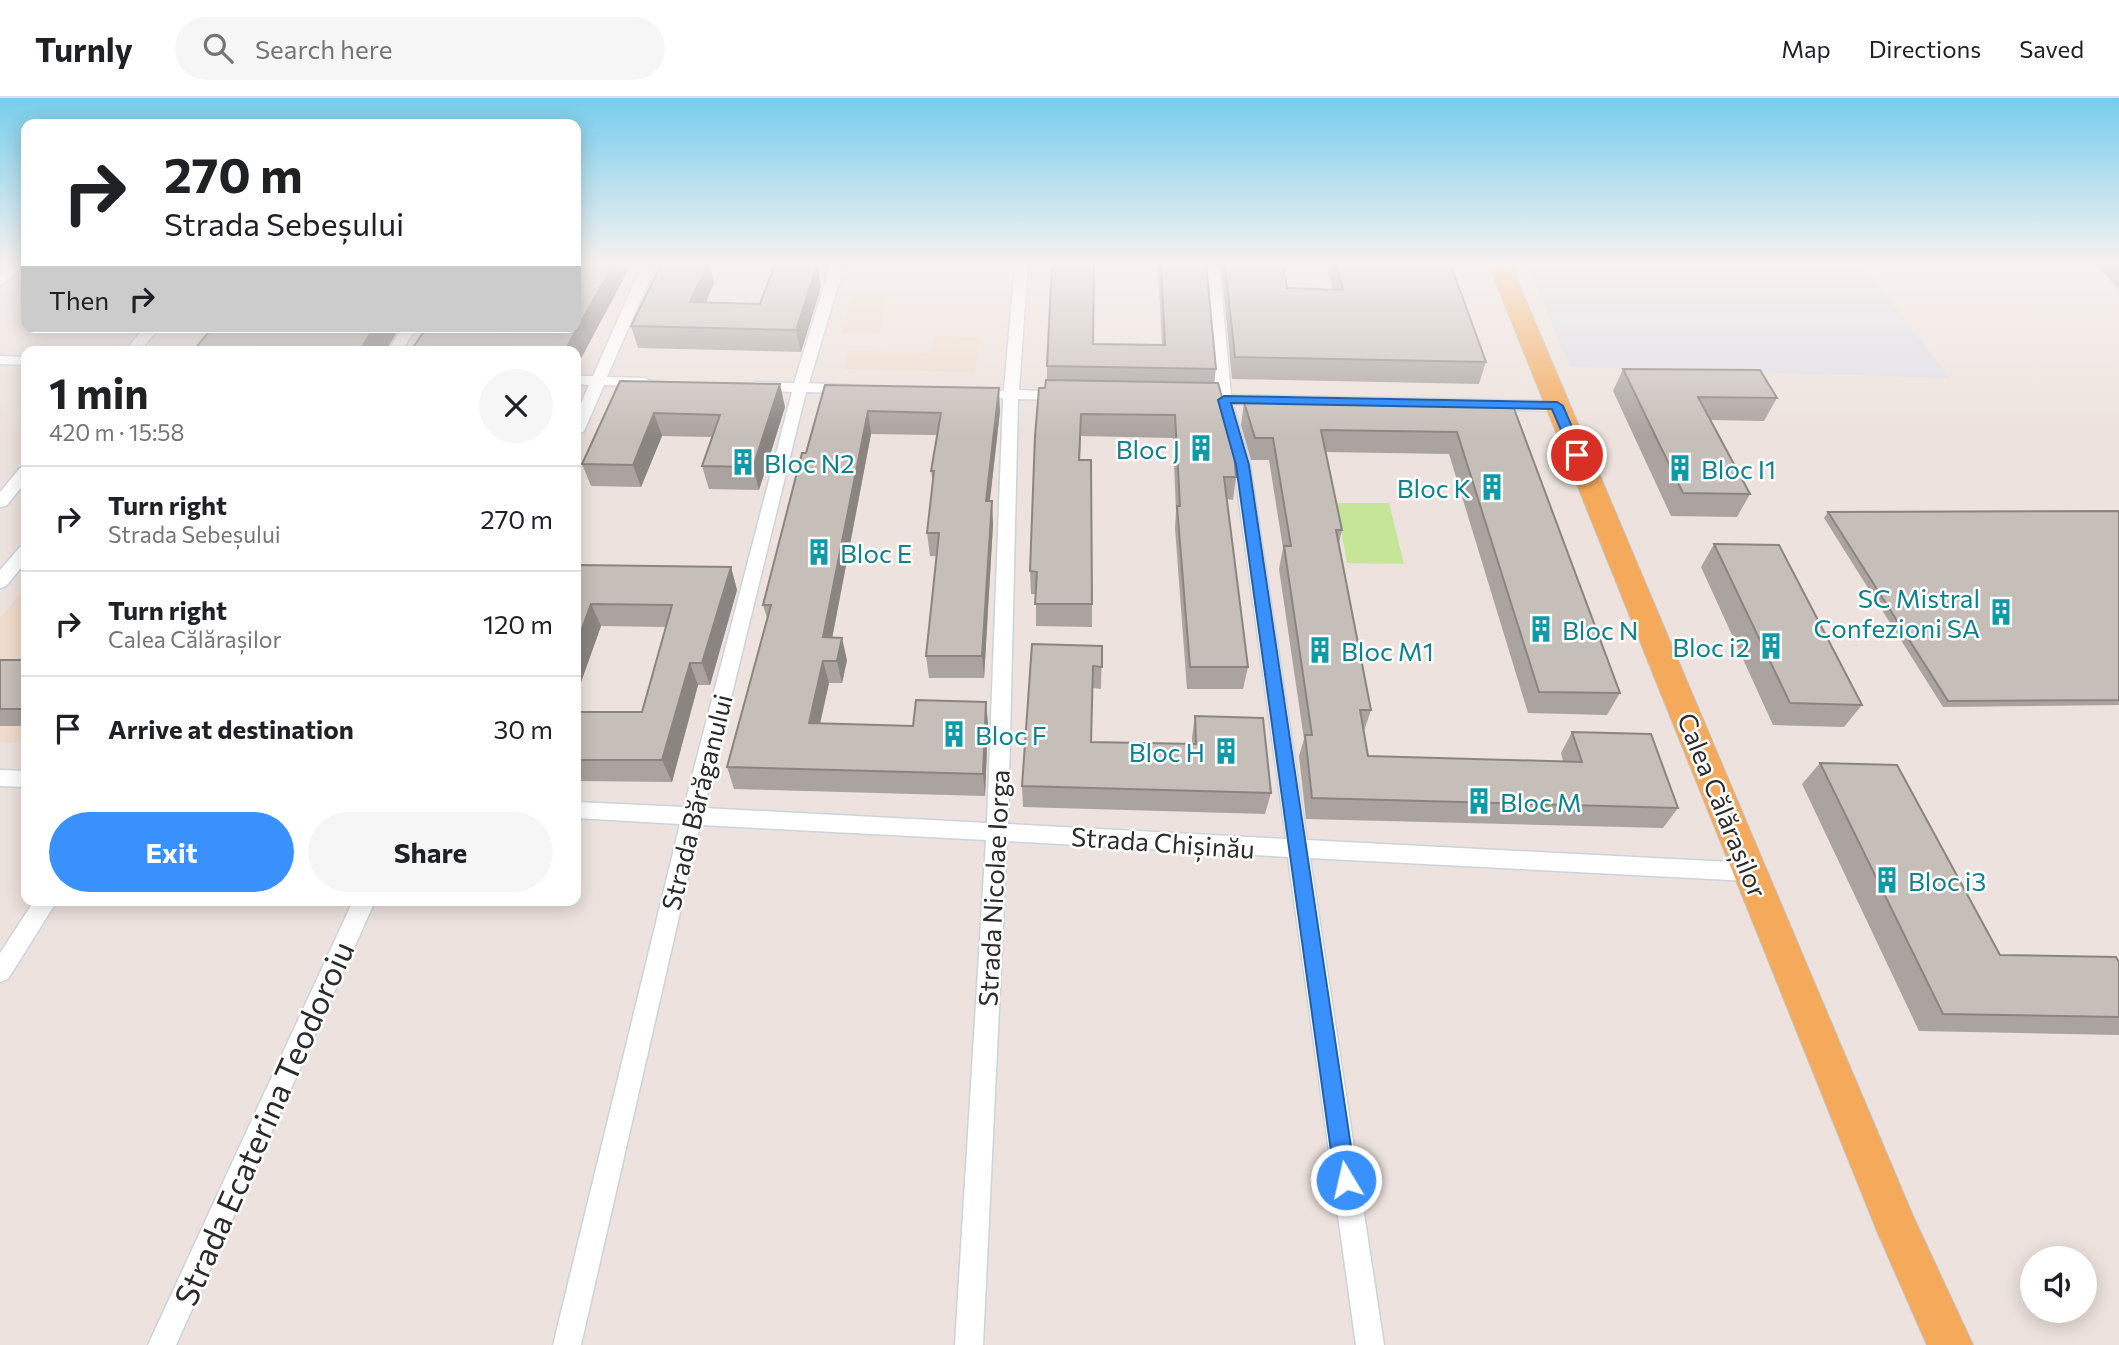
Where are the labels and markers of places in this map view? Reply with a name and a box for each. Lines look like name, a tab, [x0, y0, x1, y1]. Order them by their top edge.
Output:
pin	[1547, 425, 1607, 485]
place label: Bloc J	[1116, 433, 1180, 464]
building icon: Bloc J	[1186, 433, 1216, 463]
building icon: Bloc N2	[728, 447, 758, 477]
place label: Bloc N2	[764, 447, 855, 478]
building icon: Bloc I1	[1665, 453, 1695, 483]
place label: Bloc I1	[1701, 453, 1776, 484]
place label: Bloc K	[1397, 472, 1471, 503]
building icon: Bloc K	[1477, 472, 1507, 502]
building icon: Bloc E	[804, 537, 834, 567]
place label: Bloc E	[840, 537, 912, 568]
place label: SC Mistral Confezioni SA	[1814, 582, 1980, 643]
building icon: SC Mistral Confezioni SA	[1986, 597, 2016, 627]
building icon: Bloc N	[1526, 614, 1556, 644]
place label: Bloc N	[1562, 614, 1638, 645]
place label: Bloc i2	[1672, 631, 1750, 662]
building icon: Bloc i2	[1756, 631, 1786, 661]
building icon: Bloc M1	[1305, 635, 1335, 665]
place label: Bloc M1	[1341, 635, 1434, 666]
building icon: Bloc F	[939, 719, 969, 749]
place label: Bloc F	[975, 719, 1047, 750]
place label: Bloc H	[1129, 736, 1205, 767]
building icon: Bloc H	[1211, 736, 1241, 766]
building icon: Bloc M	[1464, 786, 1494, 816]
place label: Bloc M	[1500, 786, 1582, 817]
building icon: Bloc i3	[1872, 865, 1902, 895]
place label: Bloc i3	[1908, 865, 1986, 896]

